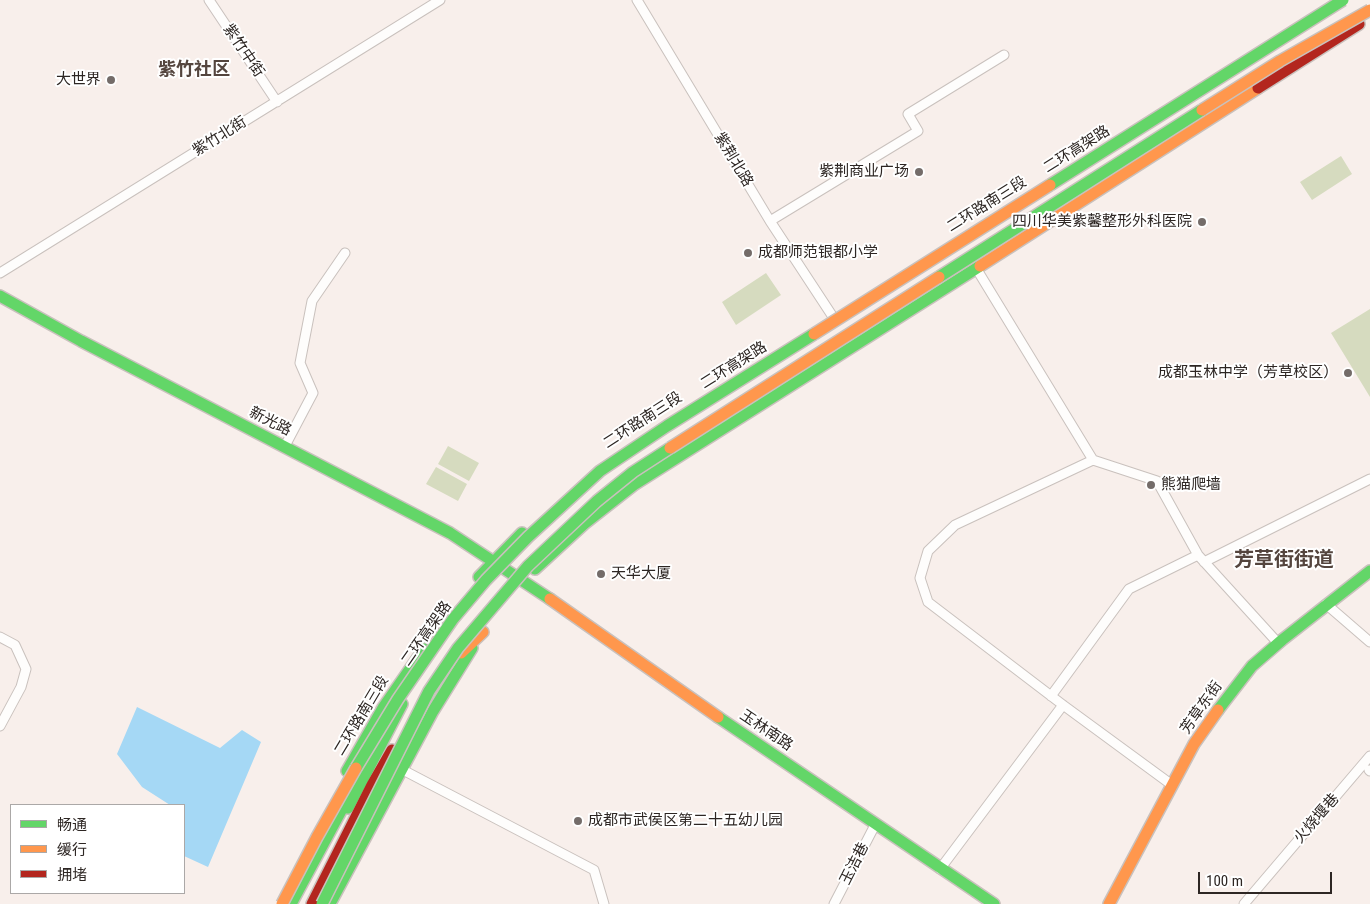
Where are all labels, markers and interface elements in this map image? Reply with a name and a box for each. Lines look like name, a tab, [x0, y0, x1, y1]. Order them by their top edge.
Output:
street label: 紫竹中街	[219, 21, 267, 81]
district label: 紫竹社区	[158, 59, 230, 81]
place label: 大世界	[56, 71, 101, 89]
marker: 大世界	[105, 74, 117, 86]
street label: 紫竹北街	[190, 113, 250, 161]
street label: 二环高架路	[1040, 122, 1114, 178]
street label: 紫荆北路	[710, 130, 756, 190]
place label: 紫荆商业广场	[819, 163, 909, 181]
marker: 紫荆商业广场	[913, 166, 925, 178]
street label: 二环路南三段	[944, 174, 1030, 236]
place label: 四川华美紫馨整形外科医院	[1012, 213, 1192, 231]
marker: 四川华美紫馨整形外科医院	[1196, 216, 1208, 228]
place label: 成都师范银都小学	[758, 244, 878, 262]
marker: 成都师范银都小学	[742, 247, 754, 259]
street label: 二环高架路	[697, 338, 771, 394]
place label: 成都玉林中学（芳草校区）	[1158, 364, 1338, 382]
marker: 成都玉林中学（芳草校区）	[1342, 367, 1354, 379]
street label: 二环路南三段	[600, 389, 686, 453]
street label: 新光路	[246, 404, 294, 440]
place label: 熊猫爬墙	[1161, 476, 1221, 494]
marker: 熊猫爬墙	[1145, 479, 1157, 491]
district label: 芳草街街道	[1234, 549, 1334, 573]
place label: 天华大厦	[611, 565, 671, 583]
marker: 天华大厦	[595, 568, 607, 580]
street label: 二环高架路	[398, 598, 456, 670]
street label: 二环路南三段	[331, 673, 393, 759]
street label: 芳草东街	[1177, 678, 1227, 738]
street label: 玉林南路	[736, 707, 796, 755]
street label: 火烧堰巷	[1291, 790, 1343, 848]
legend	[10, 804, 185, 894]
place label: 成都市武侯区第二十五幼儿园	[588, 812, 783, 830]
marker: 成都市武侯区第二十五幼儿园	[572, 815, 584, 827]
text: 畅通	[57, 816, 87, 834]
street label: 玉洁巷	[837, 840, 873, 888]
text: 缓行	[57, 841, 87, 859]
scale bar	[1200, 862, 1334, 894]
text: 拥堵	[57, 866, 87, 884]
text: 100 m	[1206, 872, 1243, 890]

